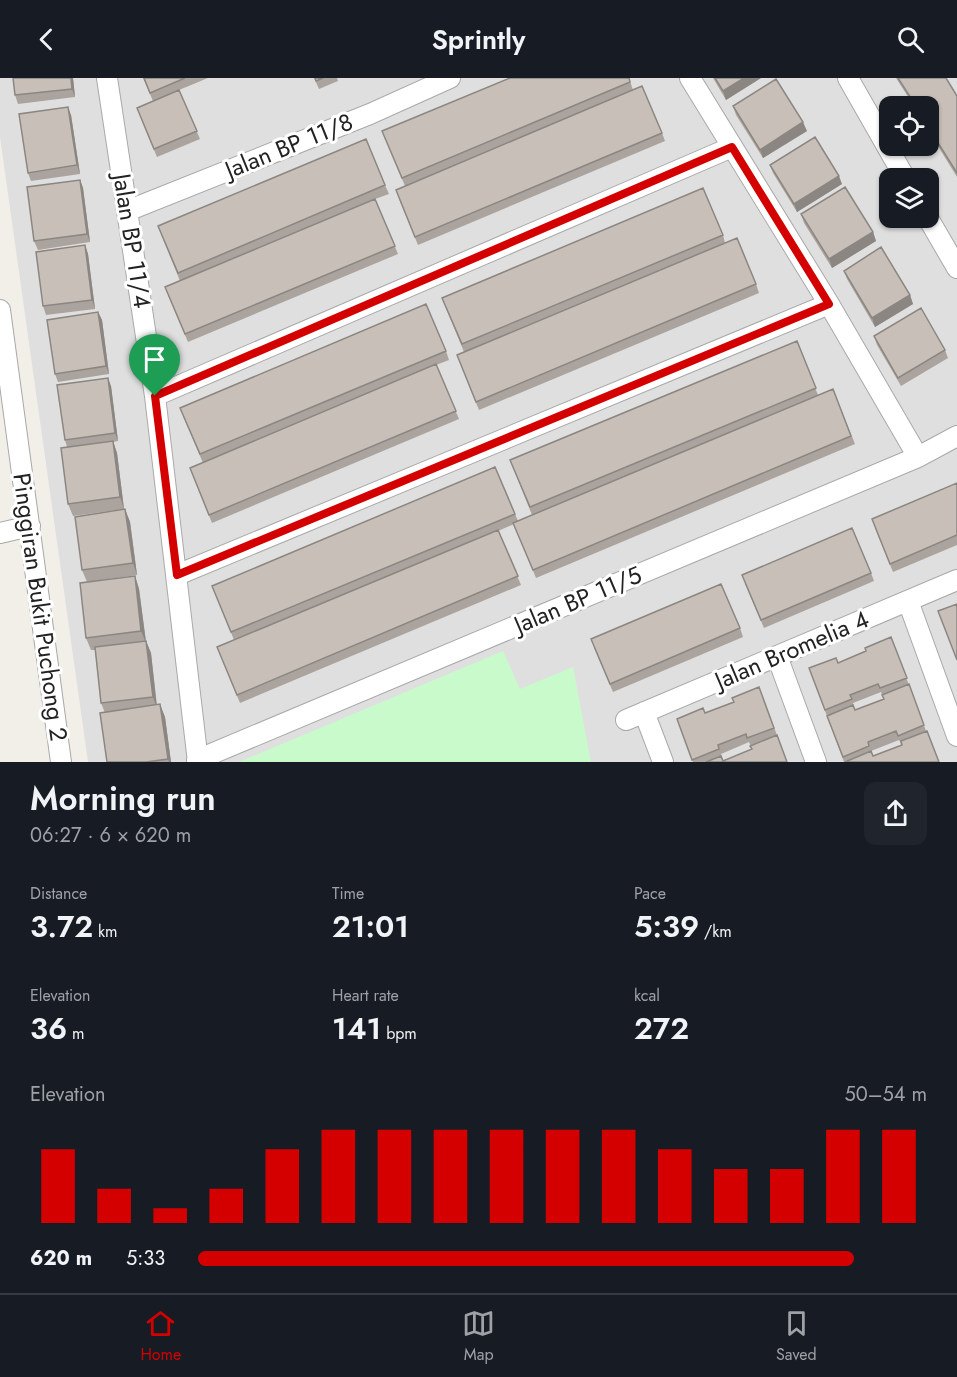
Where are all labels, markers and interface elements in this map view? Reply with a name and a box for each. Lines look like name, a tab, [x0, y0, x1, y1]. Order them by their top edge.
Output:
text: Sprintly	[432, 20, 525, 59]
icon: back	[30, 23, 63, 56]
icon: search	[894, 23, 927, 56]
map controls	[879, 96, 939, 228]
button: locate	[879, 96, 939, 156]
street label: Jalan BP 11/8	[217, 104, 358, 188]
street label: Jalan BP 11/4	[104, 168, 160, 311]
button: layers	[879, 168, 939, 228]
pin	[129, 334, 180, 396]
icon: arrive	[138, 343, 171, 376]
street label: Pinggiran Bukit Puchong 2	[4, 471, 77, 743]
street label: Jalan BP 11/5	[506, 557, 647, 643]
street label: Jalan Bromelia 4	[707, 601, 874, 699]
text: Morning run	[30, 775, 216, 822]
button: share	[864, 782, 927, 845]
text: 06:27 · 6 × 620 m	[30, 821, 191, 850]
text: Distance	[30, 882, 87, 905]
text: Time	[332, 882, 364, 905]
text: Pace	[634, 882, 666, 905]
text: 3.72	[30, 905, 93, 948]
text: 21:01	[332, 905, 409, 948]
text: 5:39	[634, 905, 699, 948]
text: km	[93, 920, 117, 943]
text: /km	[699, 920, 732, 943]
text: Elevation	[30, 984, 90, 1007]
text: Heart rate	[332, 984, 399, 1007]
text: kcal	[634, 984, 660, 1007]
text: 36	[30, 1007, 67, 1050]
text: 141	[332, 1007, 381, 1050]
text: 272	[634, 1007, 689, 1050]
text: m	[67, 1022, 84, 1045]
text: bpm	[381, 1022, 417, 1045]
text: Elevation	[30, 1080, 105, 1109]
text: 50–54 m	[844, 1080, 927, 1109]
text: 620 m	[30, 1244, 92, 1273]
text: 5:33	[126, 1244, 165, 1273]
tab: Home	[140, 1307, 181, 1366]
tab: Map	[462, 1307, 495, 1366]
tab: Saved	[776, 1307, 817, 1366]

